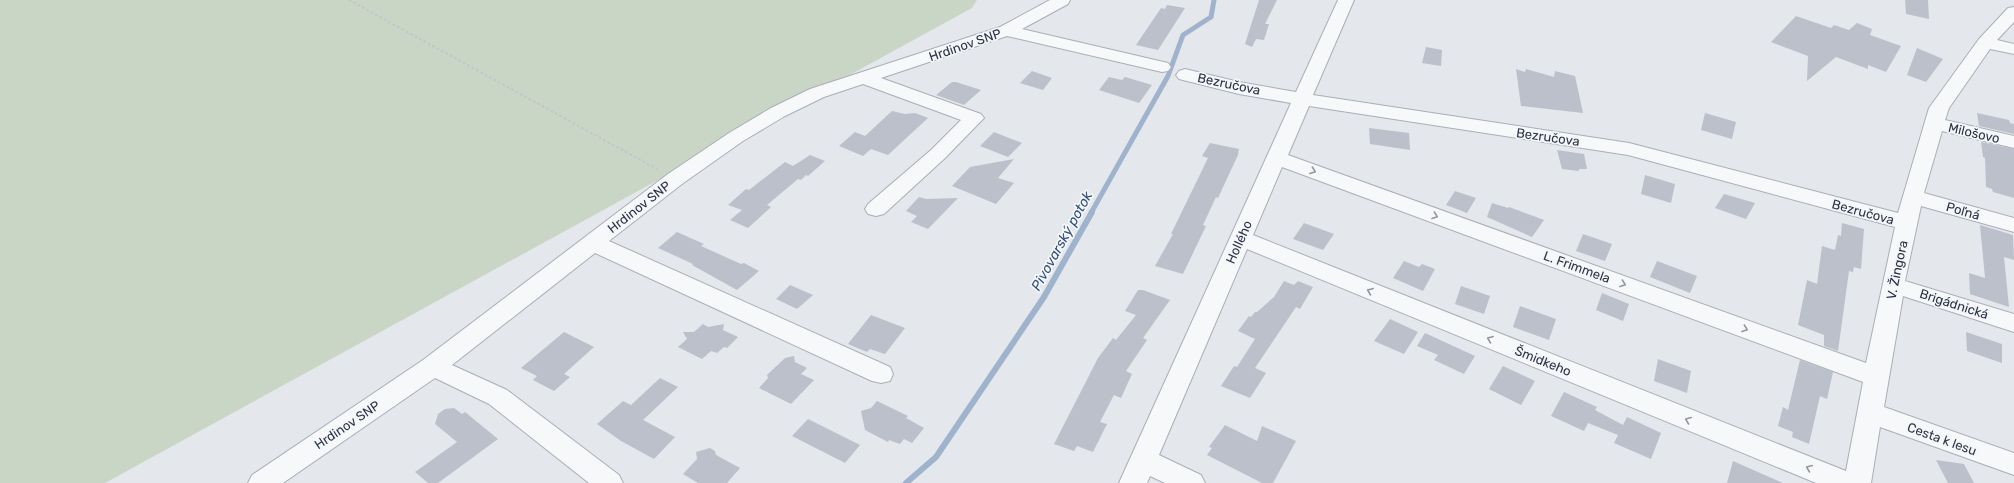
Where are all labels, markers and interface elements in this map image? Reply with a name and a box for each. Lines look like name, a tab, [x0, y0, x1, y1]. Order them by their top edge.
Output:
street label: Hrdinov SNP	[927, 26, 1003, 64]
street label: Bezručova	[1196, 70, 1262, 98]
street label: Milošovo	[1947, 120, 2001, 146]
street label: Bezručova	[1515, 125, 1581, 149]
one-way arrow	[1310, 167, 1317, 175]
street label: Hrdinov SNP	[605, 178, 673, 236]
water label: Pivovarský potok	[1028, 188, 1097, 294]
street label: Bezručova	[1830, 196, 1896, 228]
street label: Poľná	[1944, 199, 1982, 223]
one-way arrow	[1432, 211, 1439, 219]
street label: Hollého	[1223, 218, 1255, 266]
street label: V. Žingora	[1883, 239, 1912, 301]
street label: L. Frimmela	[1542, 248, 1612, 286]
one-way arrow	[1620, 280, 1627, 288]
street label: Brigádnická	[1917, 286, 1990, 323]
one-way arrow	[1366, 287, 1373, 295]
one-way arrow	[1742, 324, 1749, 332]
one-way arrow	[1487, 336, 1494, 344]
street label: Šmidkeho	[1513, 343, 1573, 379]
street label: Hrdinov SNP	[311, 398, 383, 452]
one-way arrow	[1685, 416, 1692, 424]
street label: Cesta k lesu	[1905, 420, 1979, 458]
one-way arrow	[1806, 465, 1813, 473]

